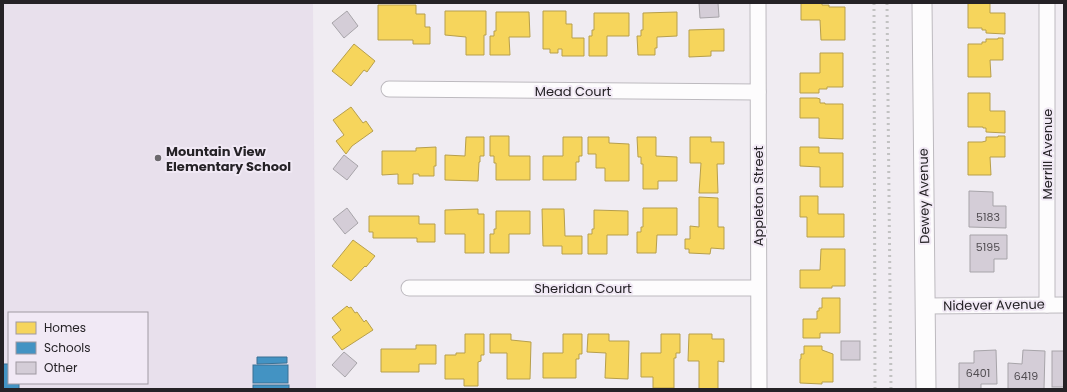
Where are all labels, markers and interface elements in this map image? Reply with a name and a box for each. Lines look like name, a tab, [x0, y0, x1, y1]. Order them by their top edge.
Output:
street label: Mead Court	[535, 82, 612, 101]
street label: Merrill Avenue	[1038, 109, 1057, 199]
place label: Mountain View Elementary School	[166, 142, 291, 176]
street label: Appleton Street	[749, 145, 768, 246]
street label: Dewey Avenue	[914, 148, 934, 244]
marker: Mountain View Elementary School	[153, 153, 163, 163]
house number: 5183	[976, 209, 1000, 225]
house number: 5195	[976, 239, 1000, 255]
street label: Sheridan Court	[534, 279, 632, 298]
street label: Nidever Avenue	[943, 295, 1045, 315]
legend	[8, 312, 148, 384]
text: Homes	[44, 319, 86, 336]
text: Schools	[44, 339, 91, 356]
text: Other	[44, 359, 78, 376]
house number: 6401	[966, 365, 990, 381]
house number: 6419	[1014, 368, 1038, 384]

